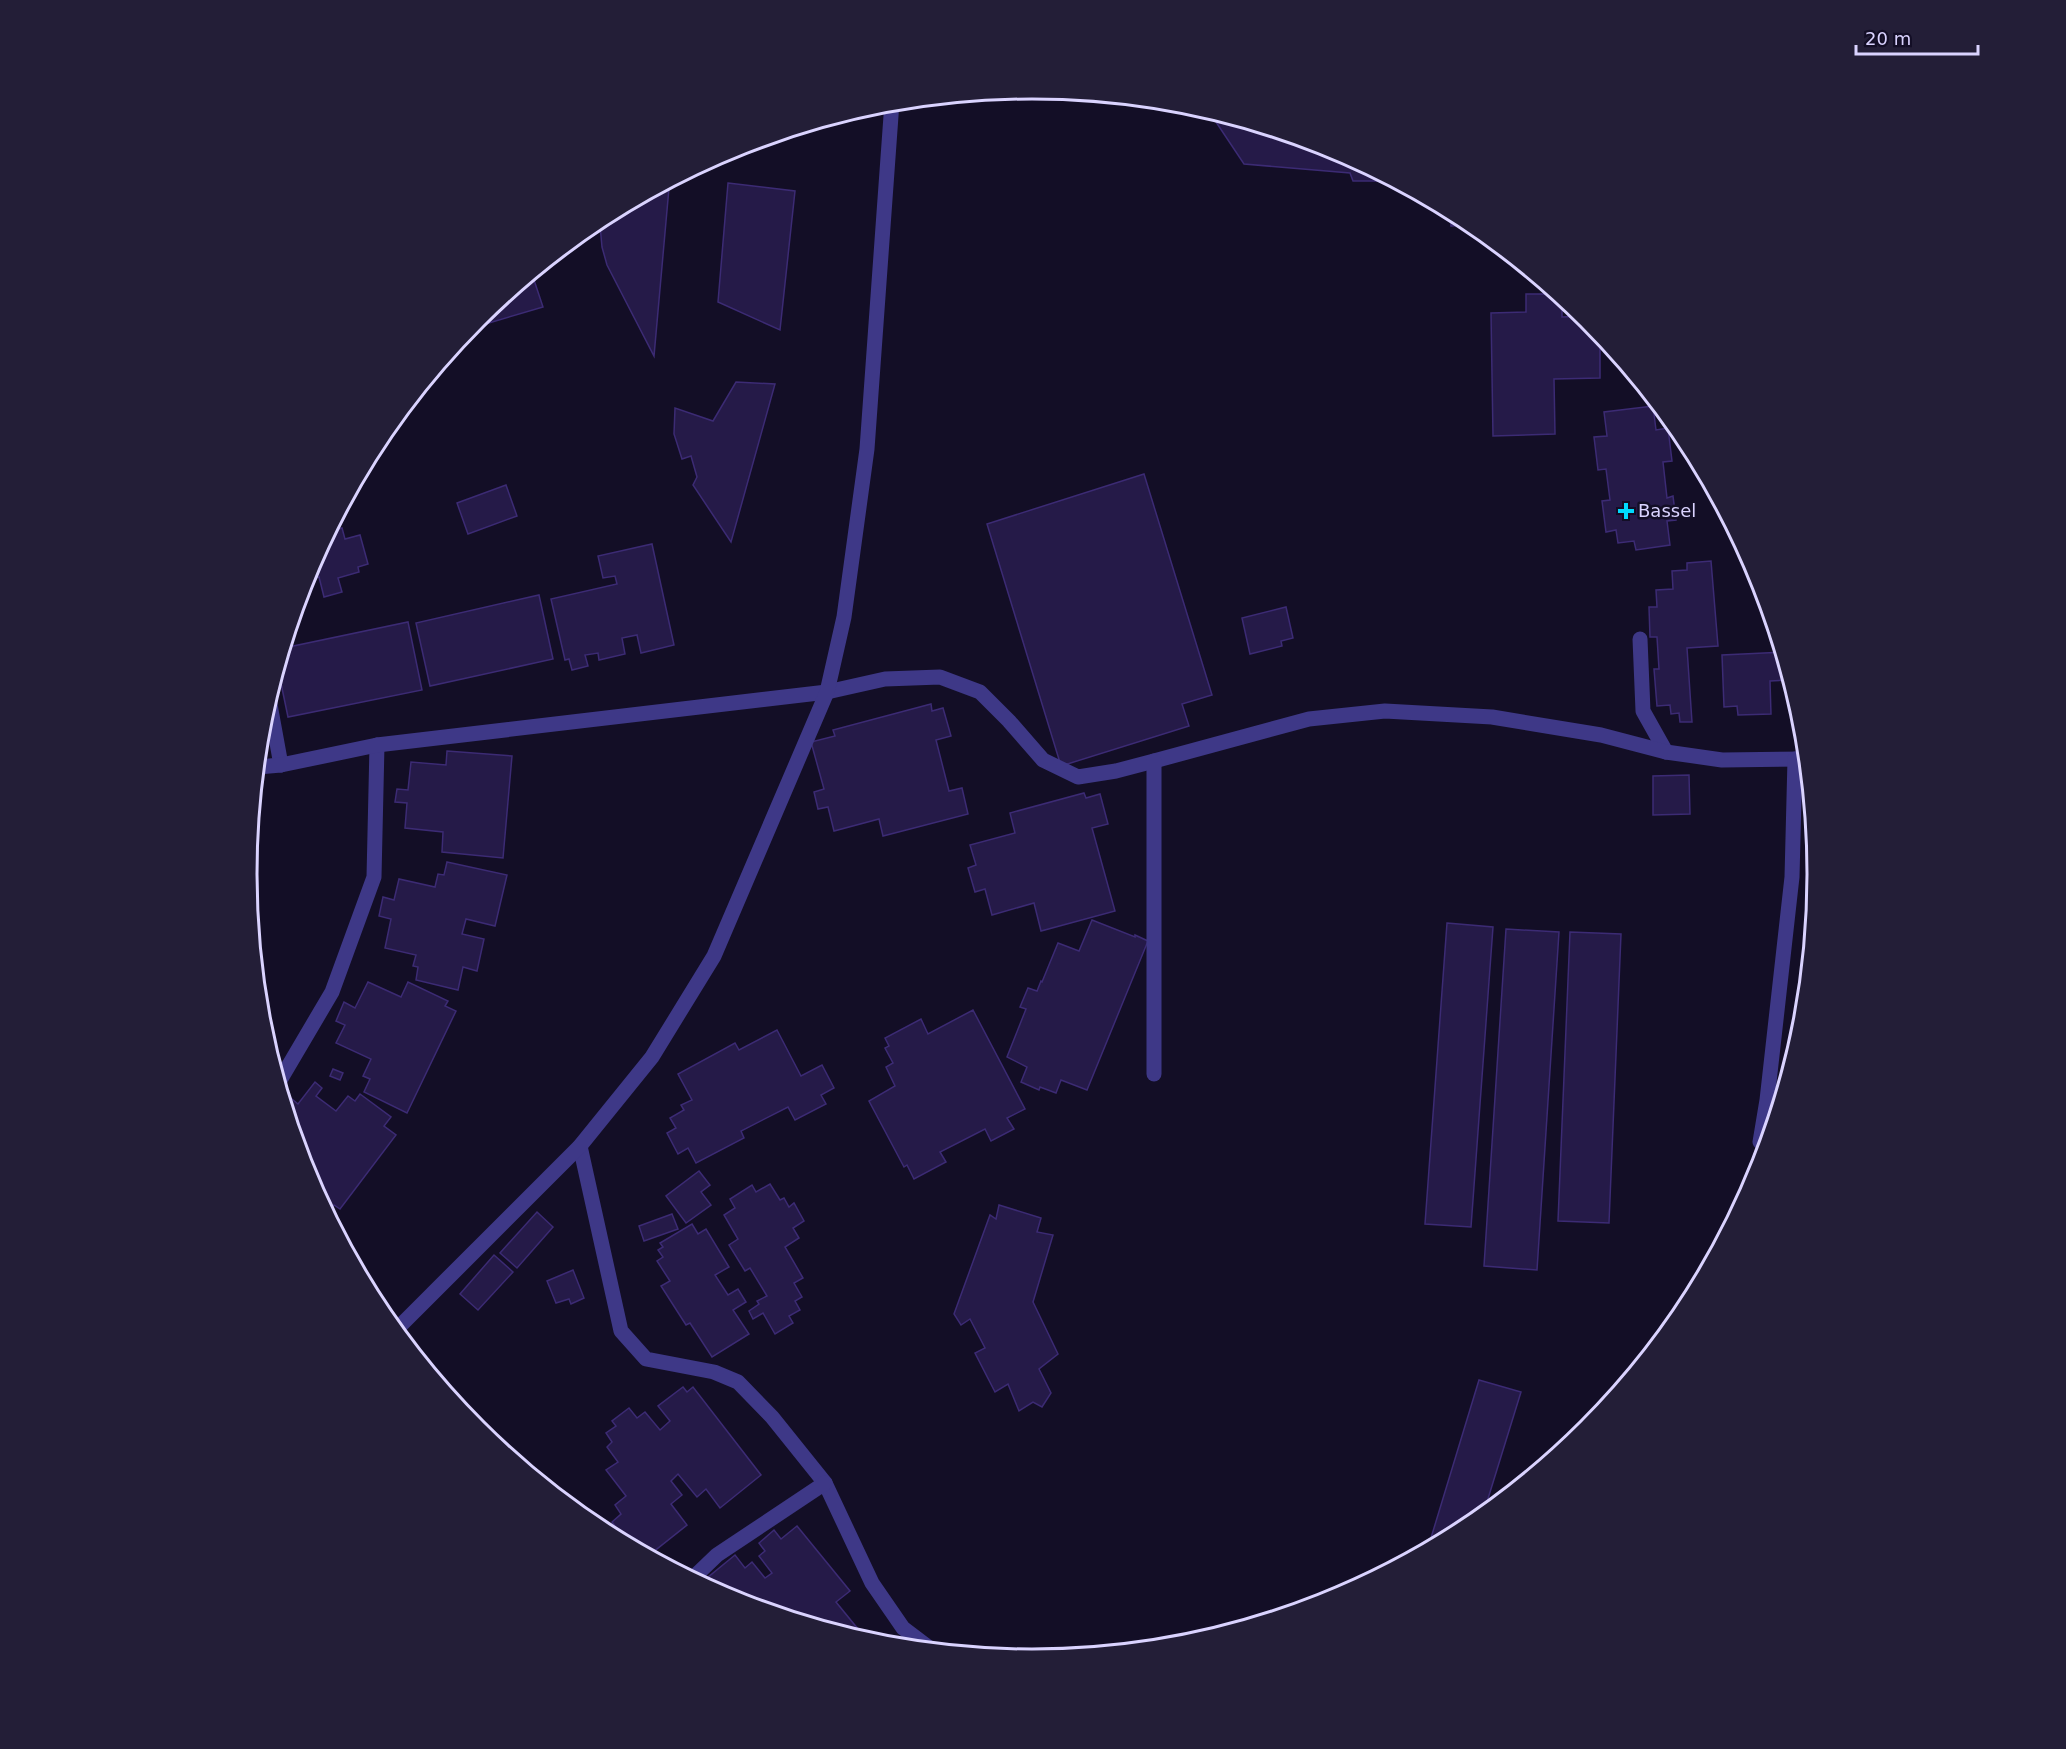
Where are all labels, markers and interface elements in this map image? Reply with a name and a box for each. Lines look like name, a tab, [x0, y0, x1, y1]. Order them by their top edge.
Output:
scale bar	[1856, 18, 1978, 56]
text: 20 m	[1865, 28, 1911, 49]
place label: Bassel	[1638, 500, 1696, 521]
marker: Bassel	[1619, 504, 1633, 518]

